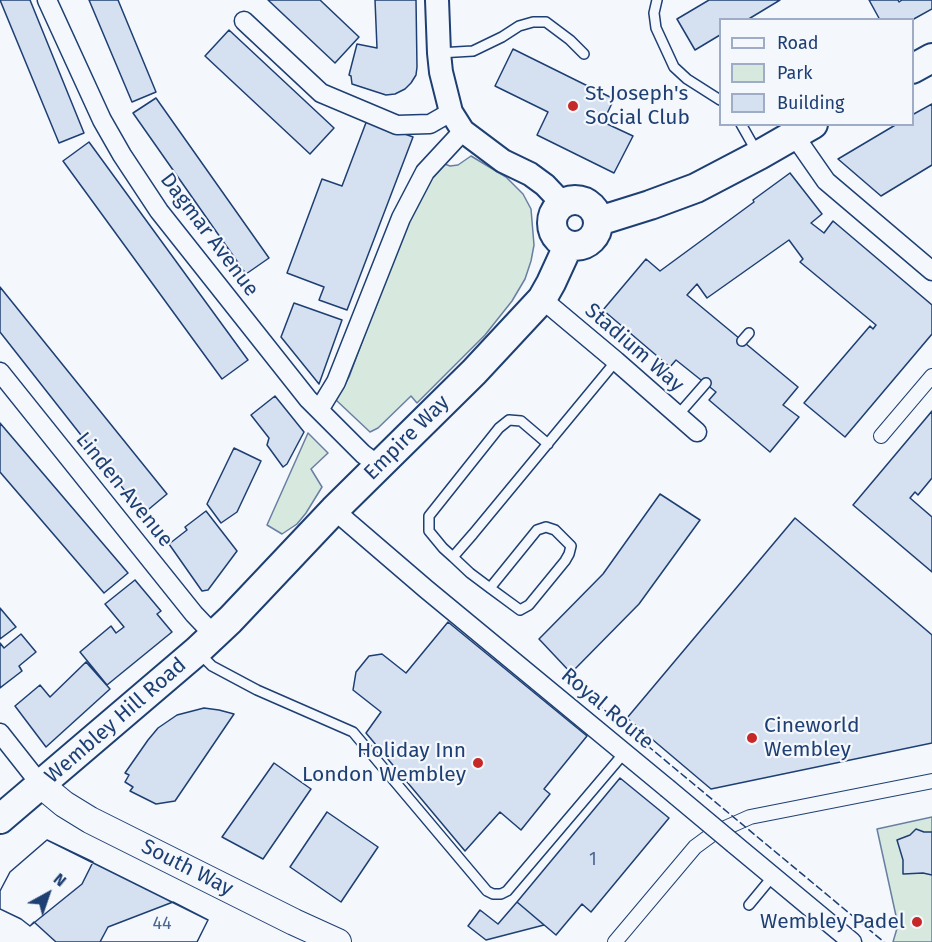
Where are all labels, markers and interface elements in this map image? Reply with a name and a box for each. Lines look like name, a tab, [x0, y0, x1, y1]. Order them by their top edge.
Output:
legend	[719, 18, 914, 126]
text: Road	[777, 32, 819, 54]
text: Park	[777, 62, 812, 84]
place label: St Joseph's Social Club	[585, 81, 690, 131]
text: Building	[777, 92, 844, 114]
marker: St Joseph's Social Club	[566, 99, 580, 113]
street label: Dagmar Avenue	[154, 168, 264, 302]
street label: Stadium Way	[579, 298, 689, 398]
street label: Empire Way	[359, 390, 455, 486]
street label: Linden Avenue	[70, 428, 178, 552]
street label: Wembley Hill Road	[40, 653, 192, 789]
street label: Royal Route	[556, 663, 658, 755]
place label: Cineworld Wembley	[764, 713, 859, 763]
marker: Cineworld Wembley	[745, 731, 759, 745]
place label: Holiday Inn London Wembley	[302, 738, 466, 788]
marker: Holiday Inn London Wembley	[471, 756, 485, 770]
street label: South Way	[137, 834, 237, 902]
house number: 1	[589, 849, 597, 871]
north arrow	[18, 864, 78, 924]
text: N	[50, 869, 70, 891]
place label: Wembley Padel	[760, 909, 905, 935]
house number: 44	[152, 913, 172, 935]
marker: Wembley Padel	[910, 915, 924, 929]

